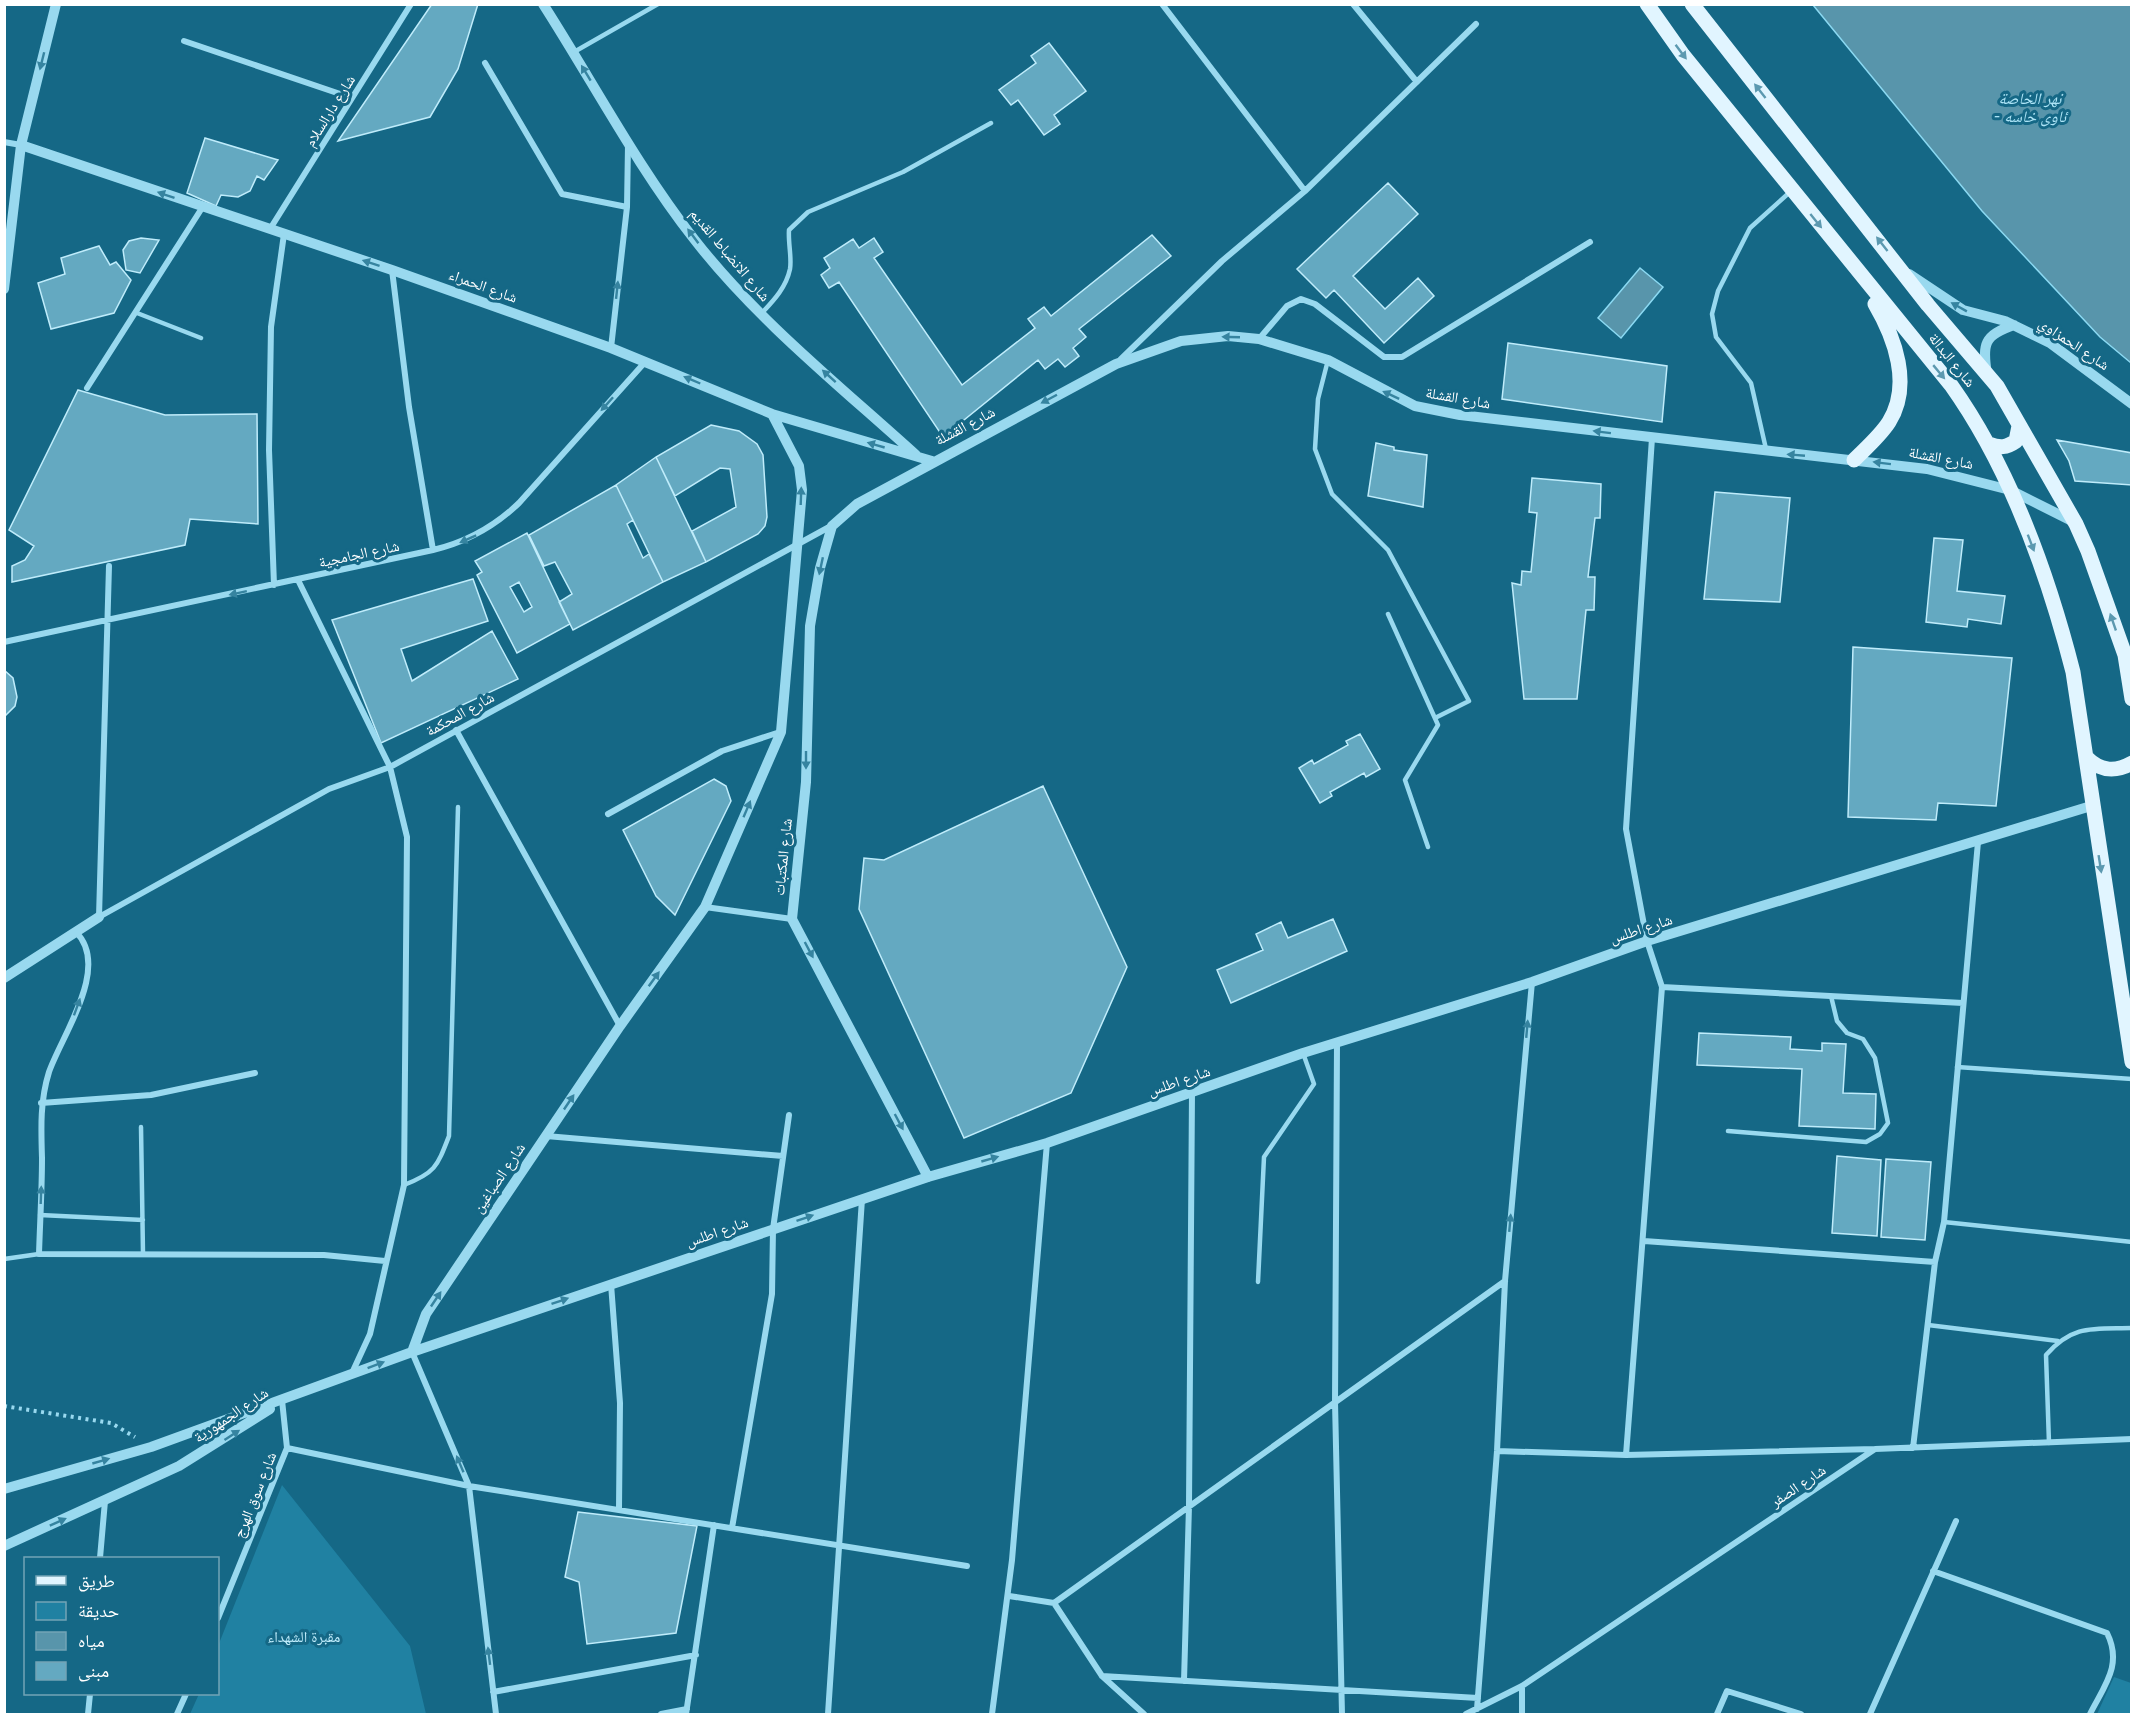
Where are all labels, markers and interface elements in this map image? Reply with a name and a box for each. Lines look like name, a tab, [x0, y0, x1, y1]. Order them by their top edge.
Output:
one-way arrow	[1675, 44, 1687, 59]
one-way arrow	[36, 52, 46, 71]
one-way arrow	[581, 65, 592, 81]
street label: شارع دارالسلام	[301, 72, 360, 151]
one-way arrow	[1755, 83, 1767, 98]
water label: نهر الخاصة - ئاوی خاسە	[1994, 89, 2069, 127]
one-way arrow	[157, 190, 175, 200]
street label: شارع الانضباط القديم	[685, 205, 774, 306]
one-way arrow	[1809, 213, 1822, 228]
one-way arrow	[687, 229, 699, 244]
one-way arrow	[1876, 236, 1888, 251]
one-way arrow	[362, 258, 380, 267]
street label: شارع الحمراء	[446, 265, 520, 308]
one-way arrow	[613, 280, 622, 299]
one-way arrow	[1950, 302, 1967, 312]
street label: شارع الحمزاوي	[2034, 314, 2113, 377]
street label: شارع البدالة	[1924, 329, 1979, 391]
one-way arrow	[1221, 332, 1240, 341]
one-way arrow	[1933, 364, 1945, 379]
one-way arrow	[821, 369, 836, 383]
one-way arrow	[683, 375, 701, 384]
street label: شارع القشلة	[1424, 383, 1492, 414]
one-way arrow	[1382, 390, 1399, 399]
one-way arrow	[1040, 394, 1057, 404]
one-way arrow	[601, 396, 614, 411]
street label: شارع القشلة	[932, 403, 999, 450]
one-way arrow	[1593, 428, 1612, 437]
one-way arrow	[867, 440, 885, 449]
street label: شارع القشلة	[1907, 443, 1975, 474]
one-way arrow	[1786, 450, 1805, 459]
one-way arrow	[1872, 458, 1891, 468]
one-way arrow	[797, 486, 806, 505]
one-way arrow	[460, 534, 477, 543]
one-way arrow	[2026, 534, 2036, 552]
street label: شارع الجامجية	[317, 537, 401, 572]
one-way arrow	[815, 556, 825, 575]
one-way arrow	[228, 589, 247, 598]
one-way arrow	[2108, 613, 2118, 631]
street label: شارع المحكمة	[423, 688, 498, 741]
one-way arrow	[801, 750, 811, 769]
one-way arrow	[743, 801, 752, 818]
street label: شارع المكتبات	[770, 817, 797, 897]
one-way arrow	[2096, 854, 2105, 873]
street label: شارع اطلس	[1607, 910, 1675, 949]
one-way arrow	[803, 941, 813, 959]
one-way arrow	[648, 971, 660, 987]
one-way arrow	[73, 998, 83, 1016]
one-way arrow	[1522, 1019, 1532, 1038]
street label: شارع اطلس	[1145, 1062, 1213, 1101]
one-way arrow	[563, 1094, 574, 1111]
one-way arrow	[895, 1114, 904, 1131]
street label: شارع الصباغين	[469, 1139, 530, 1217]
one-way arrow	[981, 1154, 999, 1163]
one-way arrow	[36, 1186, 46, 1205]
street label: شارع اطلس	[683, 1213, 751, 1252]
one-way arrow	[796, 1213, 814, 1223]
one-way arrow	[1505, 1214, 1515, 1233]
one-way arrow	[430, 1291, 442, 1307]
one-way arrow	[551, 1296, 569, 1305]
one-way arrow	[367, 1360, 385, 1369]
street label: شارع الجمهورية	[190, 1383, 272, 1447]
one-way arrow	[224, 1429, 240, 1440]
street label: شارع سوق الهرج	[230, 1449, 281, 1541]
one-way arrow	[455, 1455, 465, 1473]
one-way arrow	[92, 1456, 110, 1465]
street label: شارع الصفر	[1766, 1461, 1830, 1512]
one-way arrow	[49, 1517, 67, 1527]
legend	[24, 1557, 219, 1695]
text: طريق	[78, 1570, 115, 1592]
text: حديقة	[78, 1600, 119, 1622]
park label: مقبرة الشهداء	[268, 1628, 341, 1646]
text: مياه	[78, 1630, 105, 1652]
one-way arrow	[484, 1647, 494, 1666]
text: مبنى	[78, 1660, 109, 1682]

